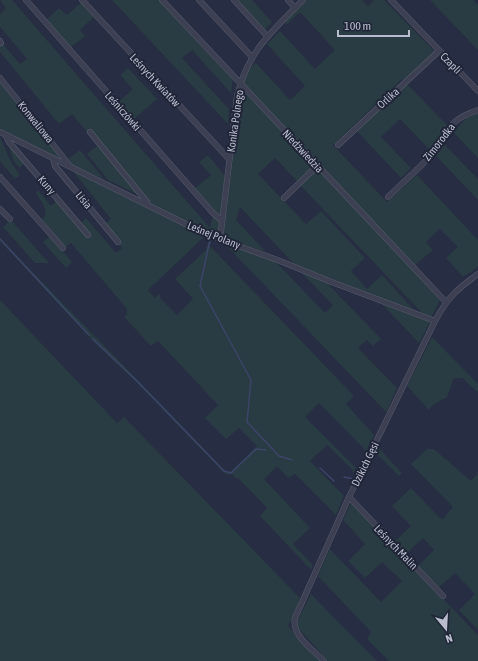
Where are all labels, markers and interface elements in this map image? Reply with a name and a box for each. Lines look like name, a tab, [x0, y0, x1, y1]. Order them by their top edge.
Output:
scale bar	[338, 12, 409, 38]
text: 100 m	[344, 19, 371, 33]
street label: Czapli	[438, 50, 464, 76]
street label: Leśnych Kwiatów	[128, 51, 183, 109]
street label: Orlika	[375, 85, 401, 111]
street label: Leśniczówki	[103, 89, 143, 133]
street label: Konika Polnego	[225, 89, 245, 153]
street label: Konwaliowa	[16, 99, 56, 145]
street label: Zimorodka	[421, 121, 457, 163]
street label: Niedźwiedzia	[280, 127, 326, 175]
street label: Kuny	[36, 173, 58, 197]
street label: Lisia	[74, 189, 94, 211]
street label: Leśnej Polany	[186, 219, 243, 251]
street label: Dzikich Gęsi	[349, 440, 381, 488]
street label: Leśnych Malin	[372, 522, 420, 572]
north arrow	[426, 609, 466, 649]
text: N	[444, 632, 454, 645]

